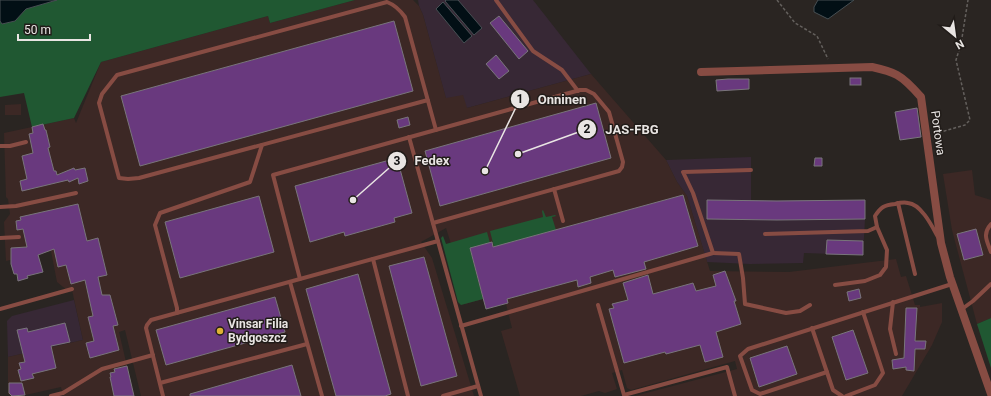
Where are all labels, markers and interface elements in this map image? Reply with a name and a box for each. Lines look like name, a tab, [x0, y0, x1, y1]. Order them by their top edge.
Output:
scale bar	[18, 16, 90, 42]
north arrow	[935, 16, 975, 56]
text: 50 m	[24, 23, 51, 37]
text: N	[953, 37, 966, 52]
callout: Onninen	[510, 87, 594, 112]
text: 1	[517, 92, 523, 106]
text: Onninen	[538, 92, 586, 107]
street label: Portowa	[928, 110, 948, 156]
callout: JAS-FBG	[577, 117, 666, 142]
text: 2	[584, 122, 591, 136]
text: JAS-FBG	[605, 122, 659, 137]
callout: Fedex	[387, 148, 458, 173]
text: Fedex	[415, 153, 450, 168]
text: 3	[394, 154, 401, 168]
place label: Vinsar Filia Bydgoszcz	[228, 317, 289, 345]
marker: Vinsar Filia Bydgoszcz	[215, 326, 225, 336]

